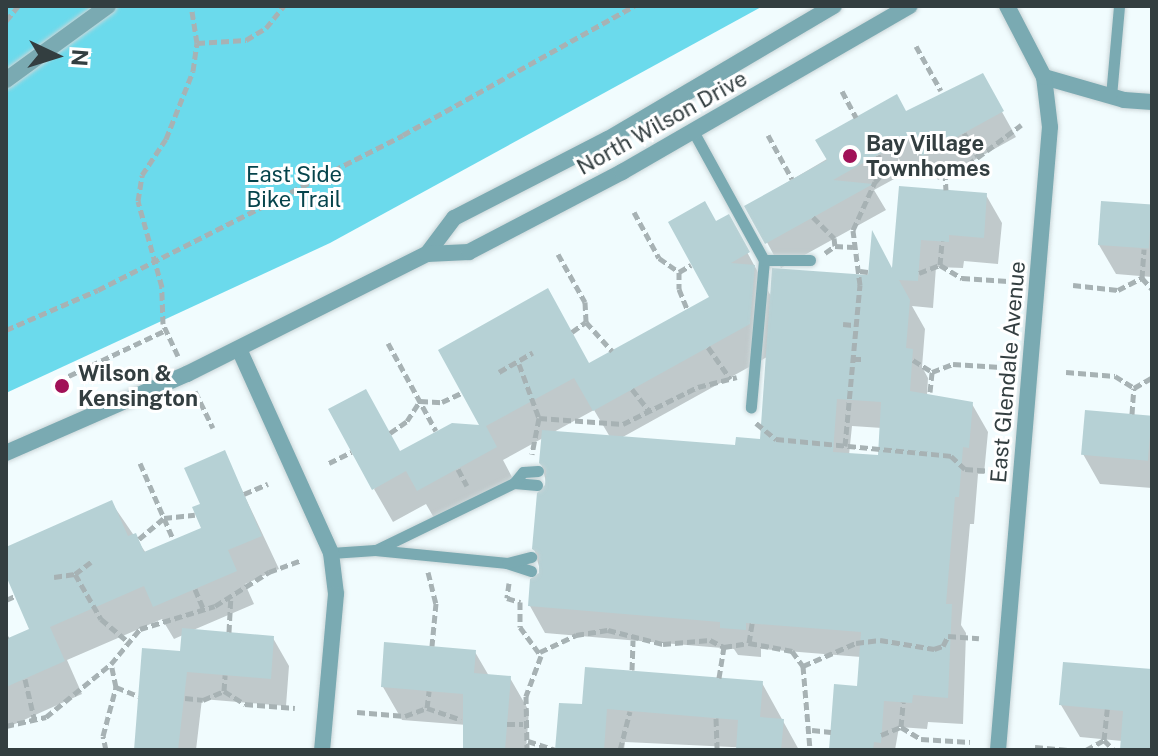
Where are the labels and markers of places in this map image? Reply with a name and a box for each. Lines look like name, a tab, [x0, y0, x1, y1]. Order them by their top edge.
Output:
place label: Bay Village Townhomes	[866, 130, 990, 182]
marker: Bay Village Townhomes	[841, 147, 859, 165]
place label: Wilson & Kensington	[78, 360, 198, 412]
marker: Wilson & Kensington	[53, 377, 71, 395]

